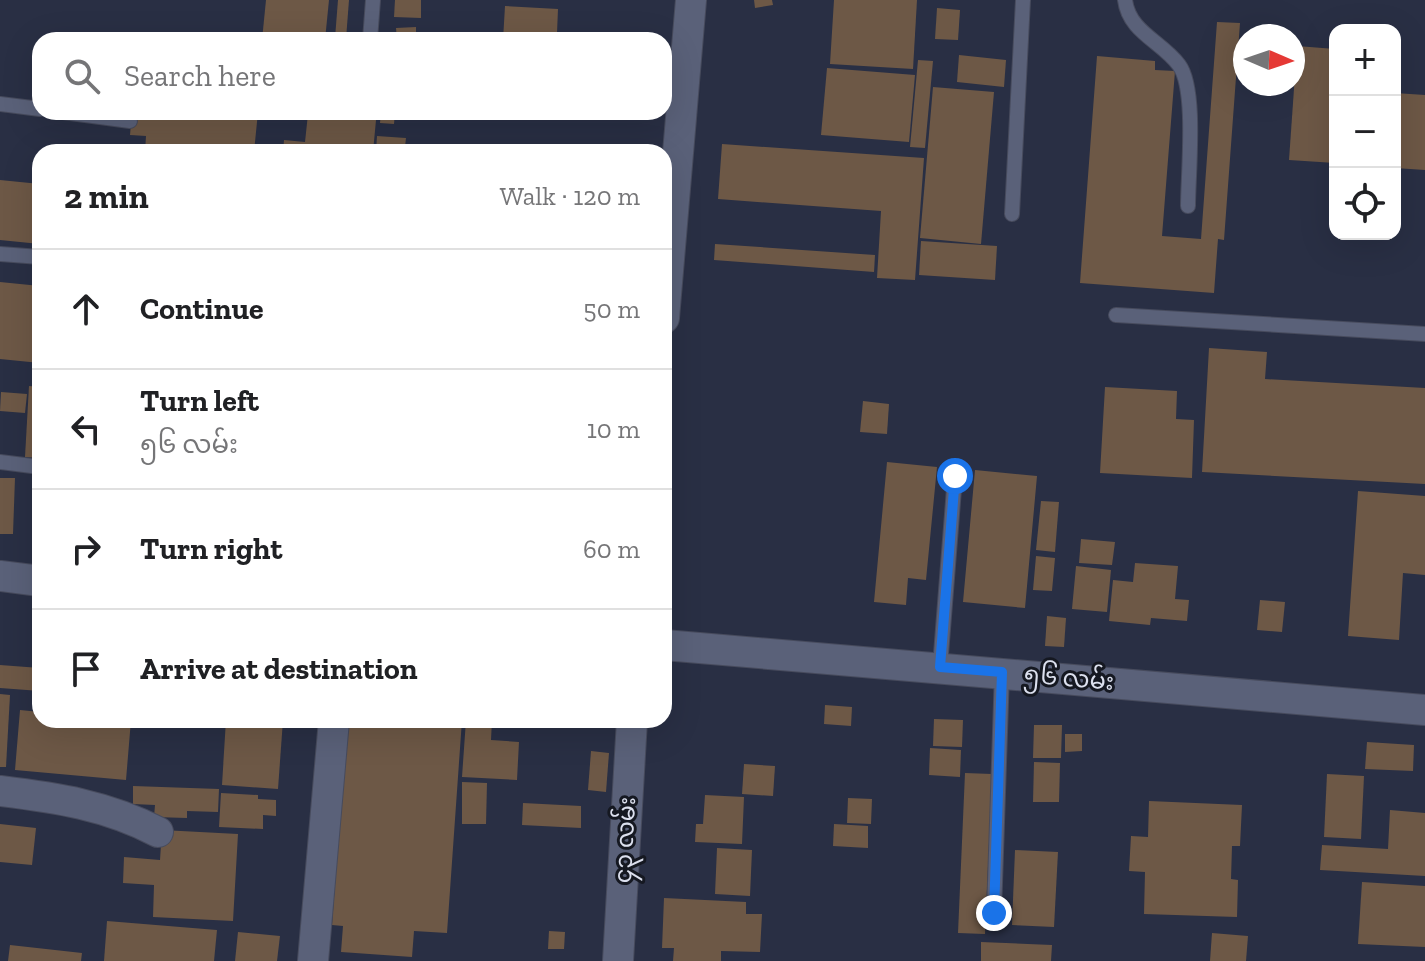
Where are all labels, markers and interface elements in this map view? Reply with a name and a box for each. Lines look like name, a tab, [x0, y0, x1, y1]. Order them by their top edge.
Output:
north arrow	[1233, 24, 1305, 96]
map controls	[1329, 24, 1401, 240]
button: +	[1329, 24, 1401, 96]
search box	[32, 32, 672, 120]
icon: search	[60, 54, 104, 98]
text: Search here	[124, 58, 276, 94]
button: −	[1329, 96, 1401, 168]
button: locate	[1329, 168, 1401, 240]
text: 2 min	[64, 176, 149, 217]
text: Walk · 120 m	[500, 180, 640, 212]
icon: ahead	[64, 287, 108, 331]
text: Continue	[140, 291, 264, 327]
text: 50 m	[583, 293, 640, 325]
text: Turn left	[140, 383, 259, 419]
icon: left	[64, 407, 108, 451]
text: 10 m	[587, 413, 640, 445]
text: ၅၆ လမ်း	[140, 428, 238, 460]
route start	[937, 458, 973, 494]
icon: right	[64, 527, 108, 571]
text: Turn right	[140, 531, 282, 567]
text: 60 m	[583, 533, 640, 565]
icon: arrive	[64, 647, 108, 691]
text: Arrive at destination	[140, 651, 417, 687]
street label: ၅၆ လမ်း	[1022, 658, 1115, 701]
street label: ၄၃ လမ်း	[607, 796, 646, 884]
route end	[976, 895, 1012, 931]

